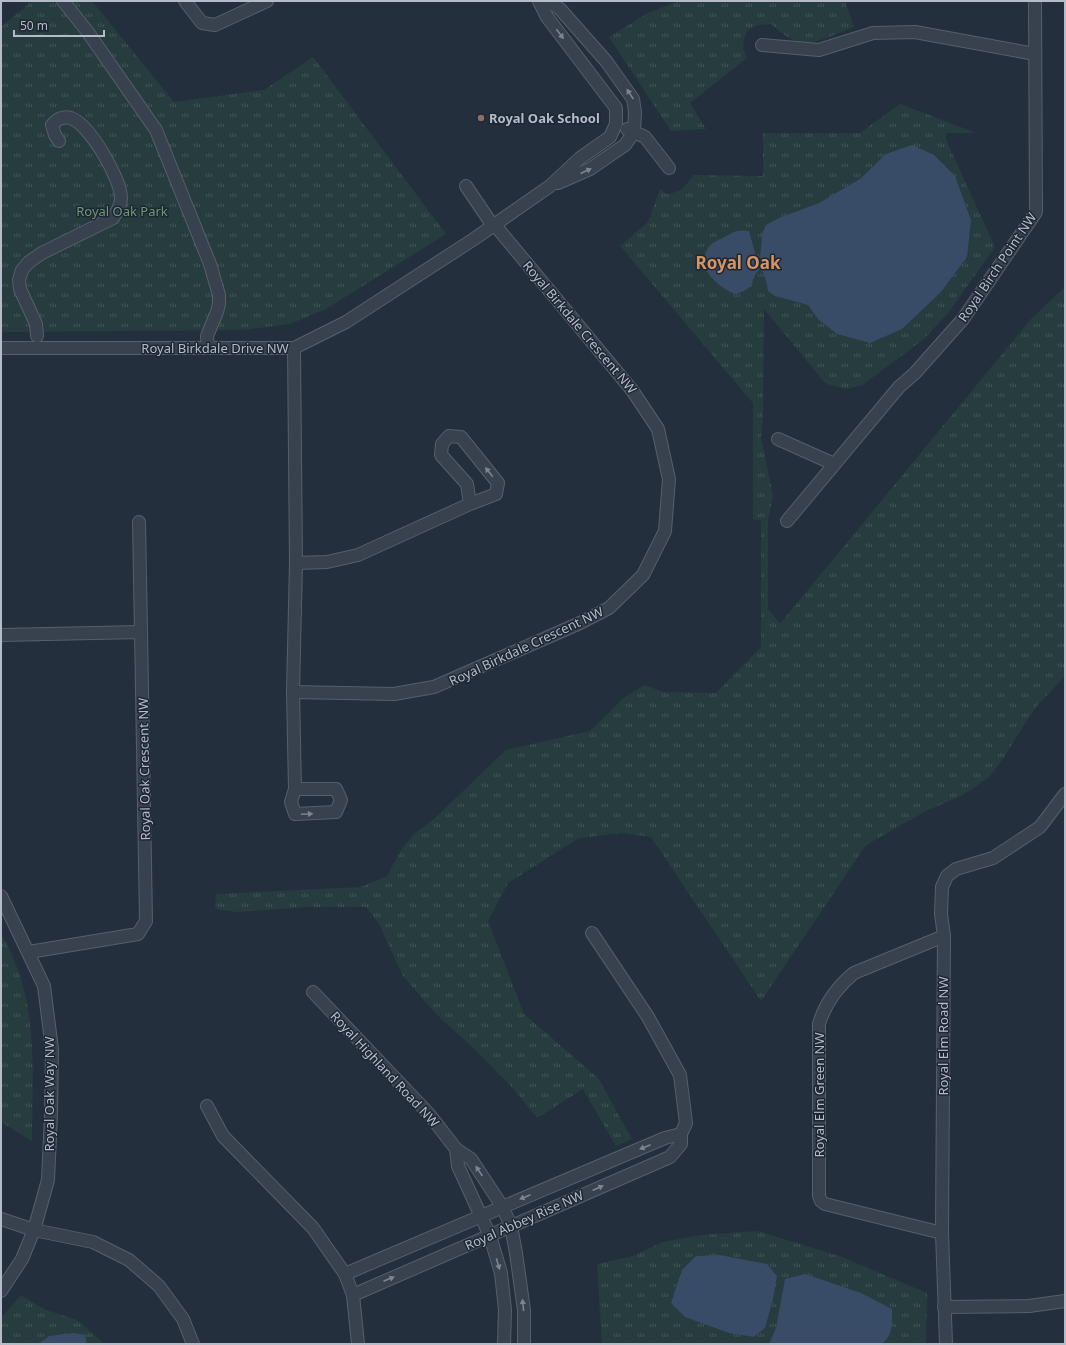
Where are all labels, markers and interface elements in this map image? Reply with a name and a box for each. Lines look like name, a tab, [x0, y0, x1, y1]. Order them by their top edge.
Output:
scale bar	[14, 12, 104, 38]
text: 50 m	[20, 17, 48, 34]
one-way arrow	[556, 29, 564, 39]
one-way arrow	[626, 89, 634, 99]
place label: Royal Oak School	[489, 109, 600, 127]
marker: Royal Oak School	[476, 113, 486, 123]
one-way arrow	[580, 168, 591, 174]
park label: Royal Oak Park	[76, 202, 168, 220]
street label: Royal Birch Point NW	[954, 209, 1040, 325]
district label: Royal Oak	[696, 251, 781, 274]
street label: Royal Birkdale Crescent NW	[519, 257, 641, 397]
street label: Royal Birkdale Drive NW	[141, 339, 289, 357]
one-way arrow	[485, 467, 494, 478]
street label: Royal Birkdale Crescent NW	[446, 602, 606, 690]
street label: Royal Oak Crescent NW	[134, 698, 154, 840]
one-way arrow	[301, 810, 313, 817]
street label: Royal Elm Road NW	[934, 976, 952, 1096]
street label: Royal Highland Road NW	[327, 1007, 443, 1131]
street label: Royal Elm Green NW	[810, 1032, 828, 1158]
street label: Royal Oak Way NW	[40, 1036, 58, 1152]
one-way arrow	[638, 1144, 650, 1150]
one-way arrow	[475, 1166, 483, 1176]
one-way arrow	[592, 1185, 604, 1191]
street label: Royal Abbey Rise NW	[462, 1186, 586, 1254]
one-way arrow	[518, 1194, 530, 1200]
one-way arrow	[495, 1258, 501, 1270]
one-way arrow	[383, 1276, 395, 1282]
one-way arrow	[520, 1299, 526, 1311]

